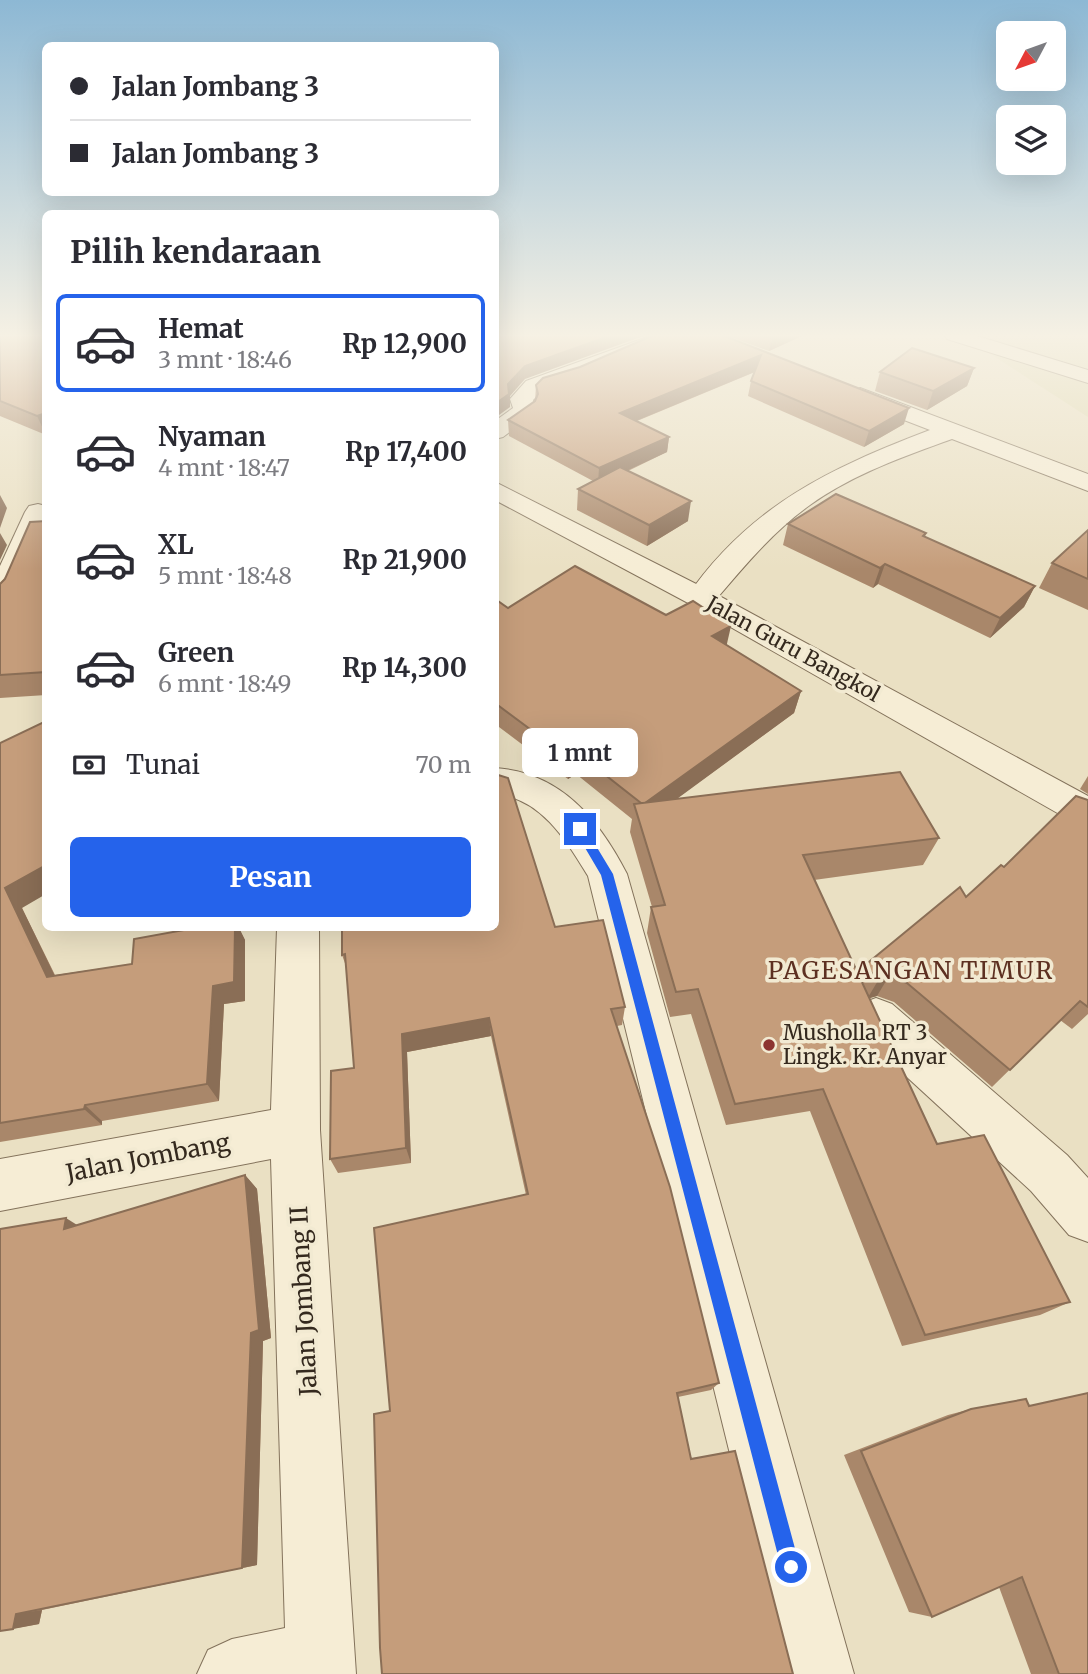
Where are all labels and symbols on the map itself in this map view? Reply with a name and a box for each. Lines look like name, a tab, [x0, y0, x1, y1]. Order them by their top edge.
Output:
north arrow	[996, 21, 1066, 91]
street label: Jalan Guru Bangkol	[701, 589, 885, 708]
callout: 1 mnt	[522, 728, 638, 776]
route end	[564, 813, 596, 845]
district label: PAGESANGAN TIMUR	[768, 955, 1054, 986]
place label: Musholla RT 3 Lingk. Kr. Anyar	[783, 1019, 947, 1070]
marker: Musholla RT 3 Lingk. Kr. Anyar	[761, 1037, 777, 1053]
street label: Jalan Jombang	[62, 1126, 233, 1189]
street label: Jalan Jombang II	[283, 1205, 324, 1398]
route start	[775, 1551, 807, 1583]

